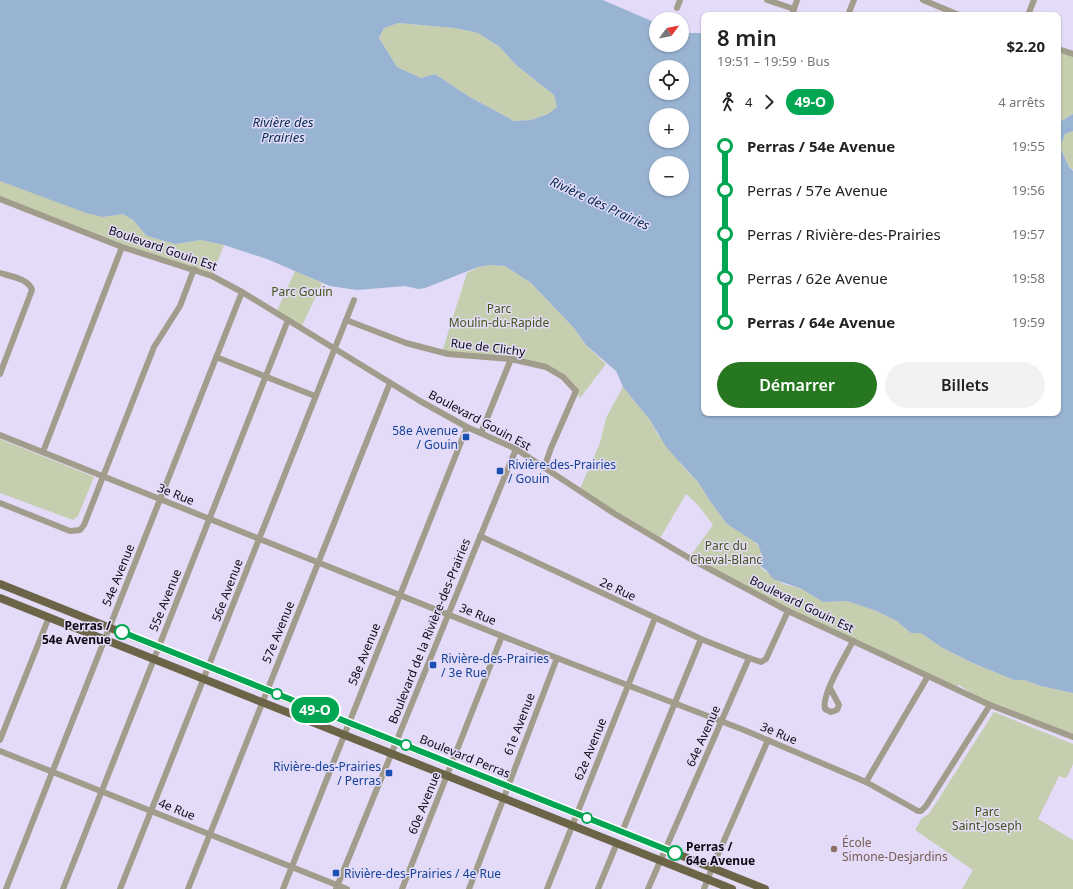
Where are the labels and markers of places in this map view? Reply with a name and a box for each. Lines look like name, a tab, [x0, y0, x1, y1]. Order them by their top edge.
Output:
place label: 58e Avenue / Gouin	[392, 422, 458, 453]
marker: 58e Avenue / Gouin	[461, 432, 471, 442]
place label: Rivière-des-Prairies / Gouin	[508, 456, 616, 487]
marker: Rivière-des-Prairies / Gouin	[495, 466, 505, 476]
place label: Perras / 54e Avenue	[42, 617, 111, 648]
marker: Perras / 54e Avenue	[114, 624, 130, 640]
place label: Rivière-des-Prairies / 3e Rue	[441, 650, 549, 681]
marker: Rivière-des-Prairies / 3e Rue	[428, 660, 438, 670]
unlabelled marker	[271, 688, 283, 700]
unlabelled marker	[400, 739, 412, 751]
place label: Rivière-des-Prairies / Perras	[273, 758, 381, 789]
marker: Rivière-des-Prairies / Perras	[384, 768, 394, 778]
unlabelled marker	[581, 812, 593, 824]
place label: École Simone-Desjardins	[842, 834, 948, 865]
place label: Perras / 64e Avenue	[686, 838, 755, 869]
marker: École Simone-Desjardins	[829, 844, 839, 854]
marker: Perras / 64e Avenue	[667, 845, 683, 861]
place label: Rivière-des-Prairies / 4e Rue	[344, 865, 501, 882]
marker: Rivière-des-Prairies / 4e Rue	[331, 868, 341, 878]

